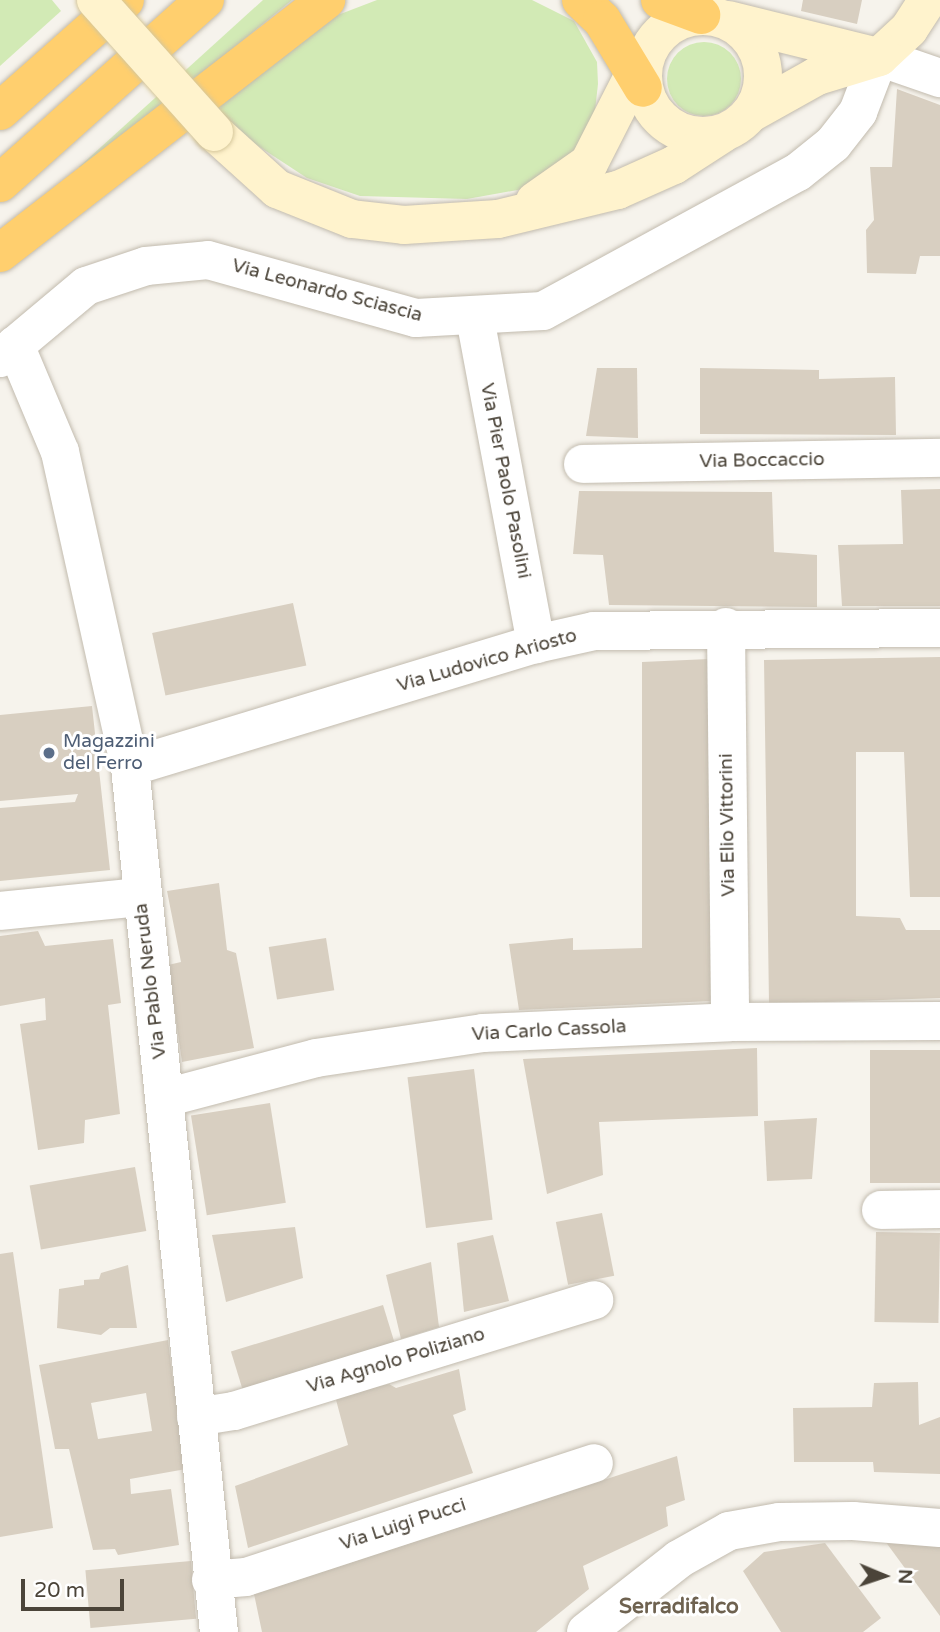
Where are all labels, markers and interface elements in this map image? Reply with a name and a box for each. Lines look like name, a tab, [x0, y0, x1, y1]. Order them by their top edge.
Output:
street label: Via Leonardo Sciascia	[229, 255, 425, 327]
street label: Via Pier Paolo Pasolini	[475, 381, 535, 581]
street label: Via Boccaccio	[699, 449, 825, 473]
street label: Via Ludovico Ariosto	[394, 624, 580, 698]
place label: Magazzini del Ferro	[63, 731, 155, 775]
marker: Magazzini del Ferro	[41, 745, 57, 761]
street label: Via Elio Vittorini	[715, 753, 741, 897]
street label: Via Pablo Neruda	[130, 902, 172, 1060]
street label: Via Carlo Cassola	[471, 1016, 627, 1046]
street label: Via Agnolo Poliziano	[304, 1323, 488, 1399]
street label: Via Luigi Pucci	[337, 1494, 469, 1556]
north arrow	[849, 1541, 919, 1611]
scale bar	[24, 1566, 128, 1610]
text: N	[894, 1569, 916, 1585]
text: 20 m	[34, 1578, 85, 1603]
district label: Serradifalco	[619, 1594, 739, 1620]

